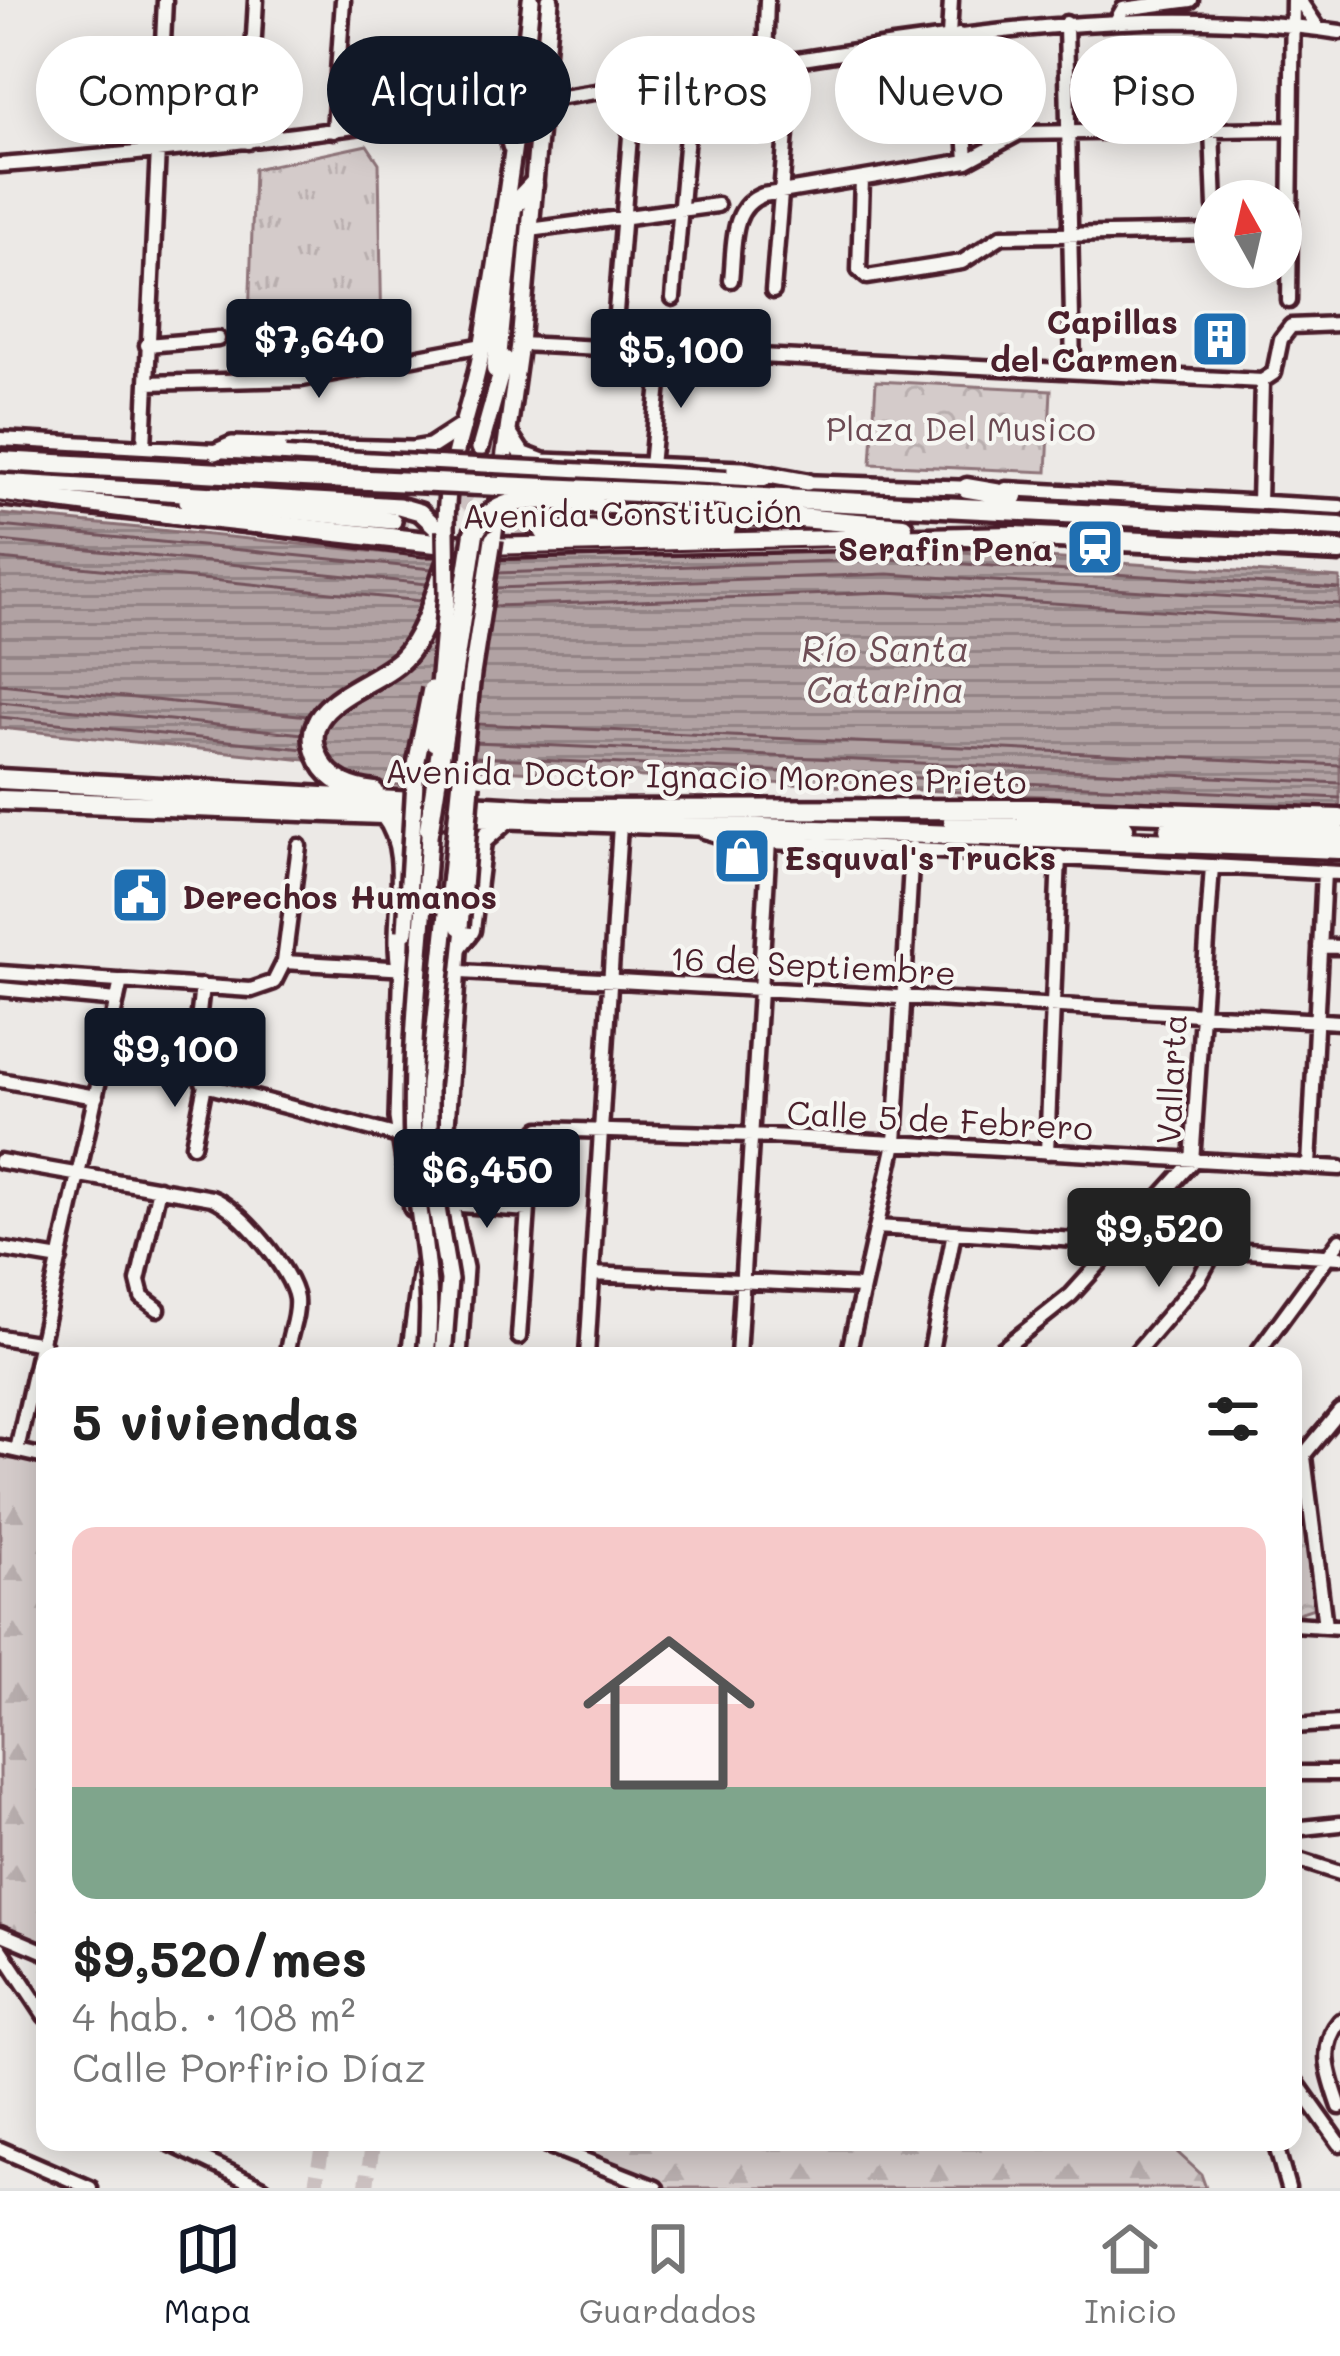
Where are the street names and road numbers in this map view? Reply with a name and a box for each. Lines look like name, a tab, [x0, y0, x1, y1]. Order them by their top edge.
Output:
street label: Avenida Constitución	[462, 488, 802, 536]
street label: Avenida Doctor Ignacio Morones Prieto	[385, 748, 1027, 802]
street label: 16 de Septiembre	[669, 935, 957, 993]
street label: Vallarta	[1145, 1013, 1195, 1145]
street label: Calle 5 de Febrero	[786, 1090, 1094, 1148]

